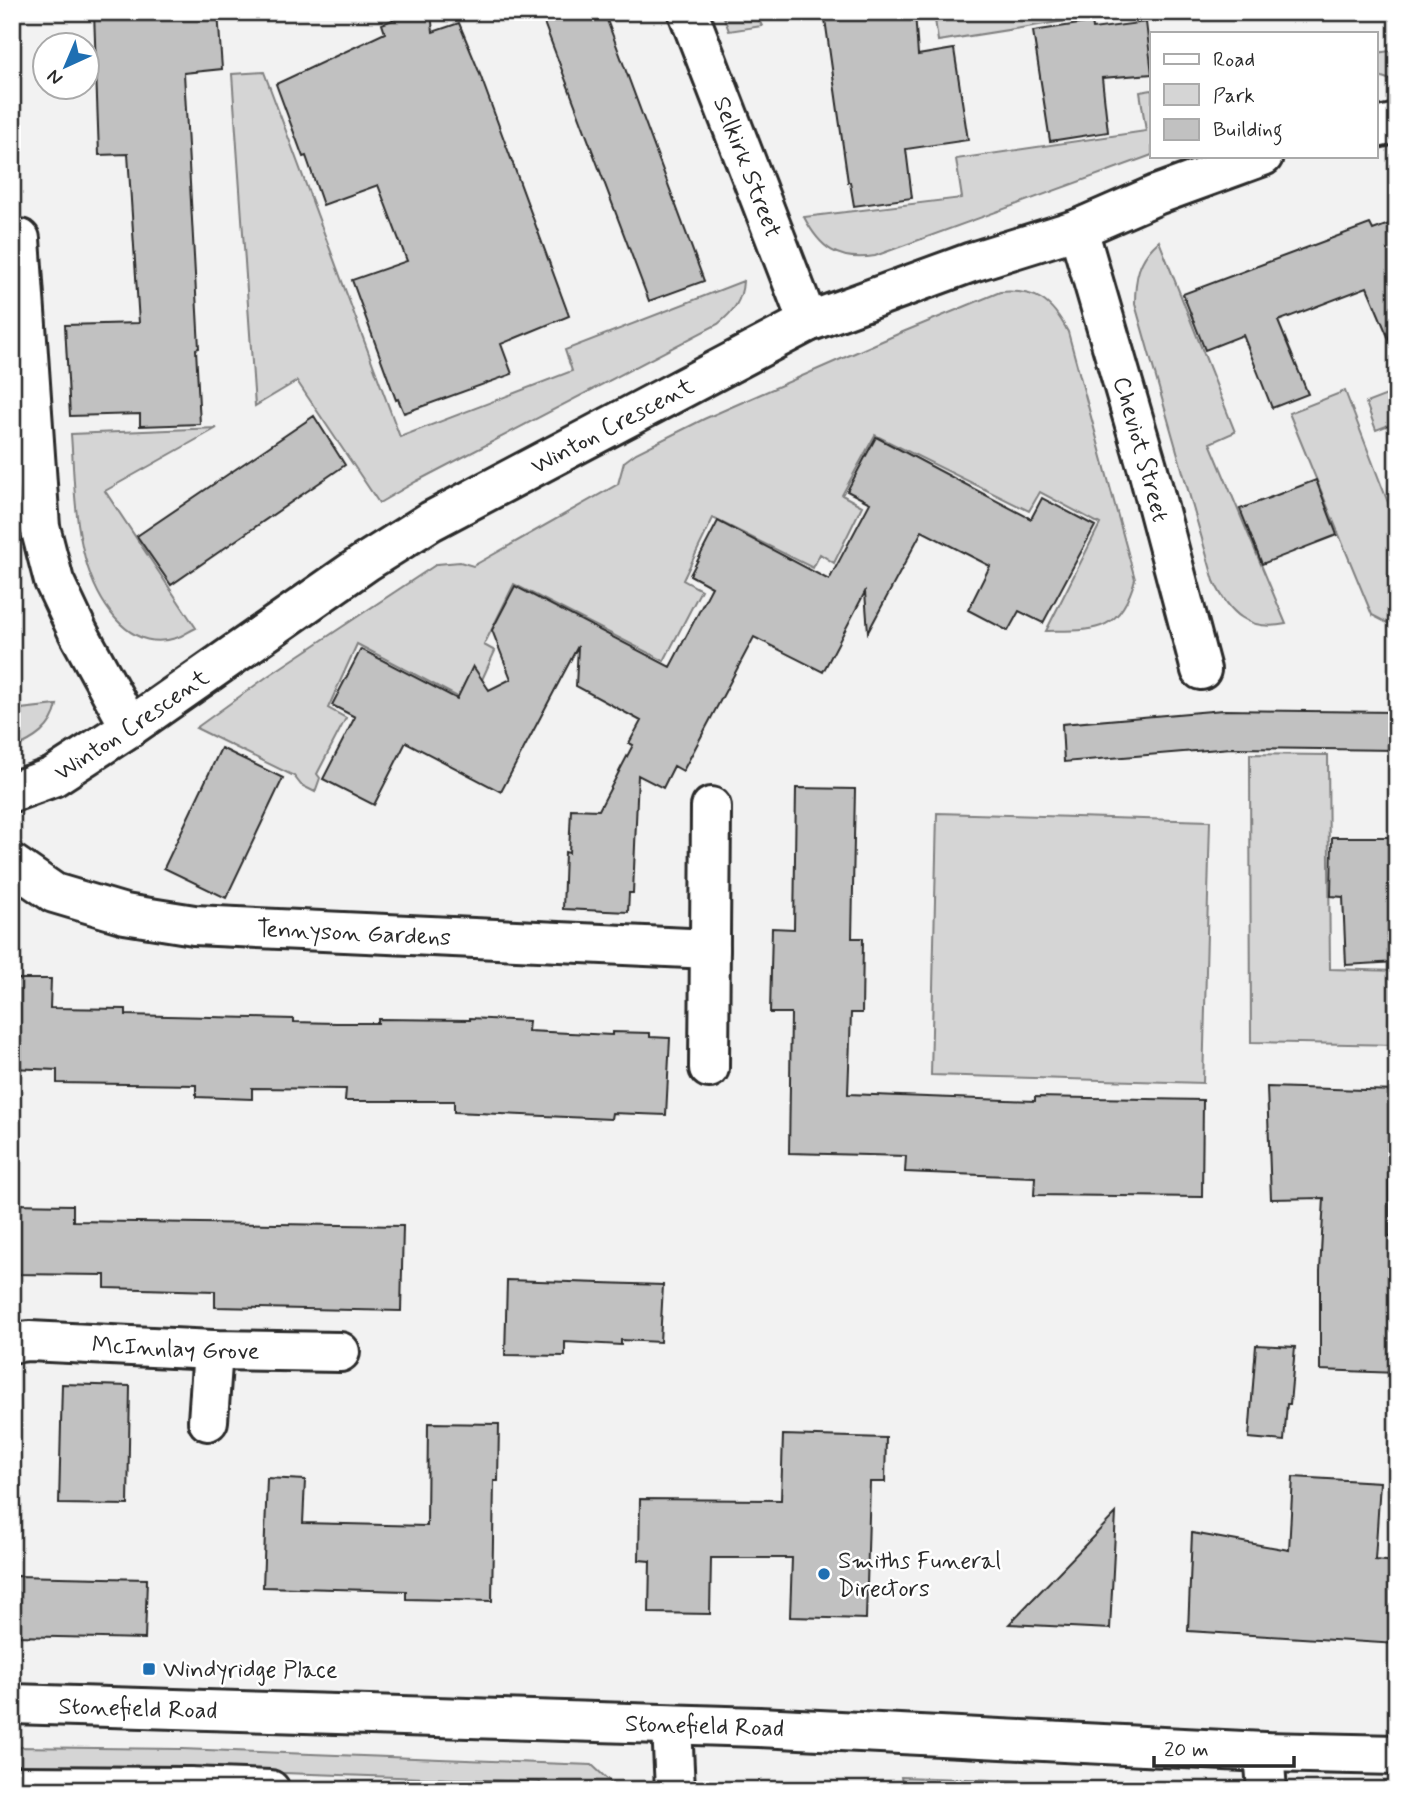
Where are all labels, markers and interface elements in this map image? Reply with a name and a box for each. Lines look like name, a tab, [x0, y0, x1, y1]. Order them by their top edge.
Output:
north arrow	[32, 32, 102, 102]
legend	[1150, 32, 1378, 158]
text: Road	[1213, 46, 1255, 74]
text: N	[42, 64, 68, 91]
text: Park	[1213, 82, 1255, 110]
street label: Selkirk Street	[705, 92, 788, 242]
text: Building	[1213, 116, 1283, 146]
street label: Winton Crescent	[526, 371, 699, 482]
street label: Cheviot Street	[1105, 373, 1175, 526]
street label: Winton Crescent	[49, 663, 215, 789]
street label: Tennyson Gardens	[256, 914, 452, 954]
street label: McInnlay Grove	[91, 1330, 260, 1368]
place label: Smiths Funeral Directors	[838, 1546, 1001, 1605]
marker: Smiths Funeral Directors	[816, 1566, 832, 1582]
place label: Windyridge Place	[163, 1655, 338, 1686]
marker: Windyridge Place	[141, 1661, 157, 1677]
street label: Stonefield Road	[58, 1691, 218, 1727]
street label: Stonefield Road	[625, 1709, 785, 1745]
scale bar	[1154, 1725, 1294, 1769]
text: 20 m	[1164, 1736, 1209, 1764]

